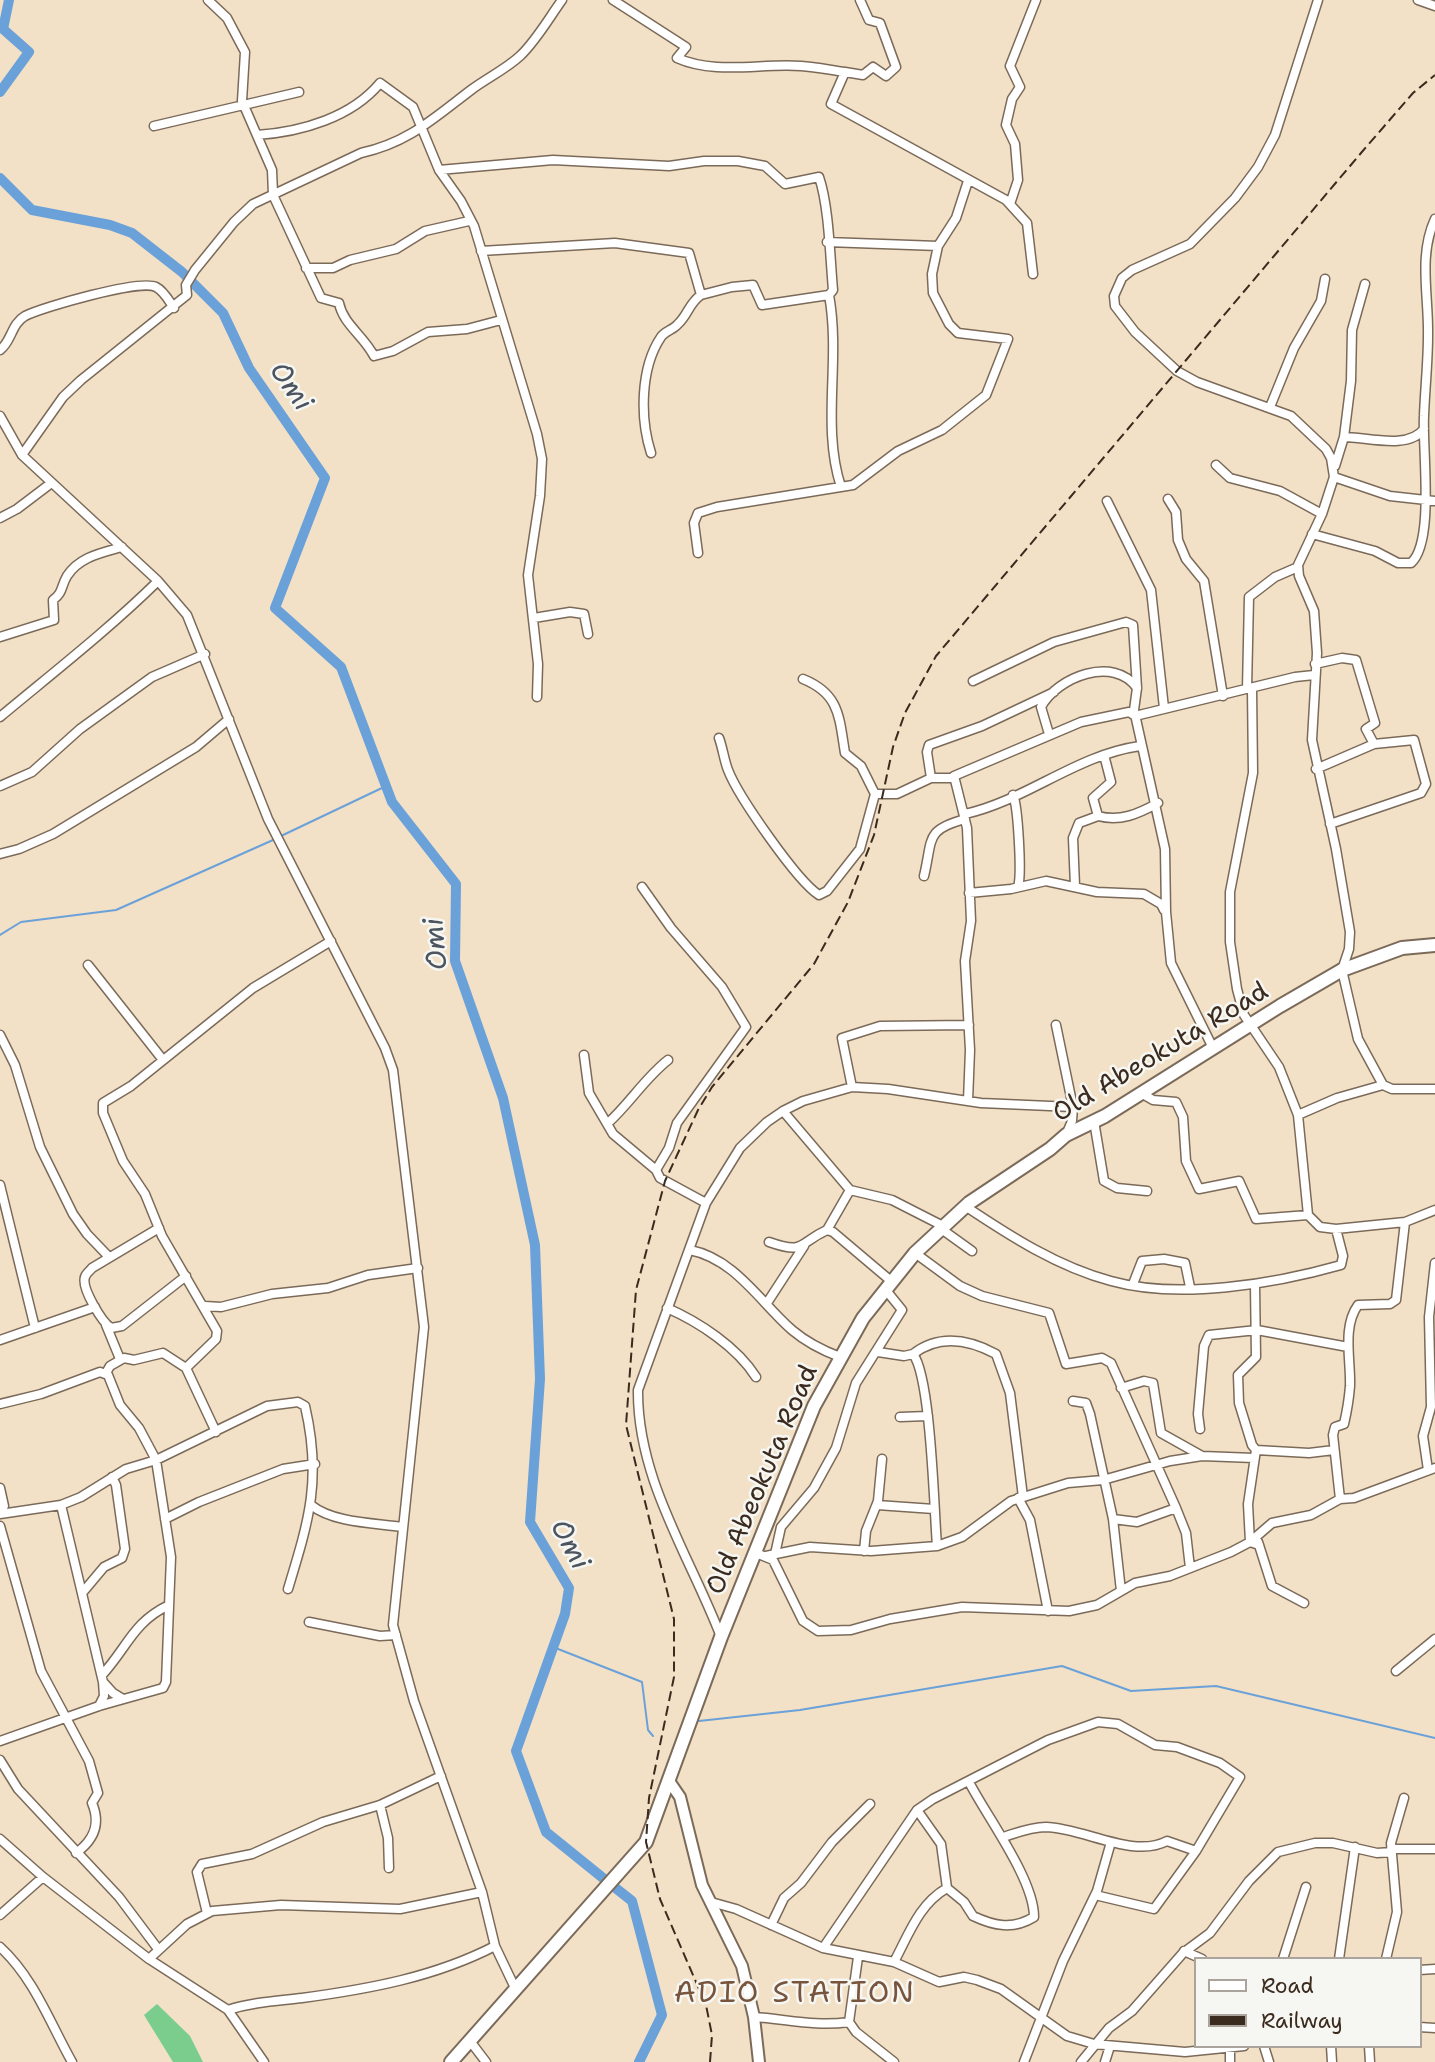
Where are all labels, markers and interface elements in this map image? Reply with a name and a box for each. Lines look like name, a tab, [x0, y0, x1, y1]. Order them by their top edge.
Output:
water label: Omi	[261, 356, 319, 418]
water label: Omi	[418, 916, 456, 972]
street label: Old Abeokuta Road	[1047, 976, 1275, 1130]
street label: Old Abeokuta Road	[701, 1361, 825, 1599]
water label: Omi	[542, 1514, 596, 1576]
legend	[1194, 1957, 1421, 2048]
text: Road	[1261, 1972, 1314, 2000]
district label: ADIO STATION	[676, 1976, 914, 2012]
text: Railway	[1261, 2007, 1343, 2035]

